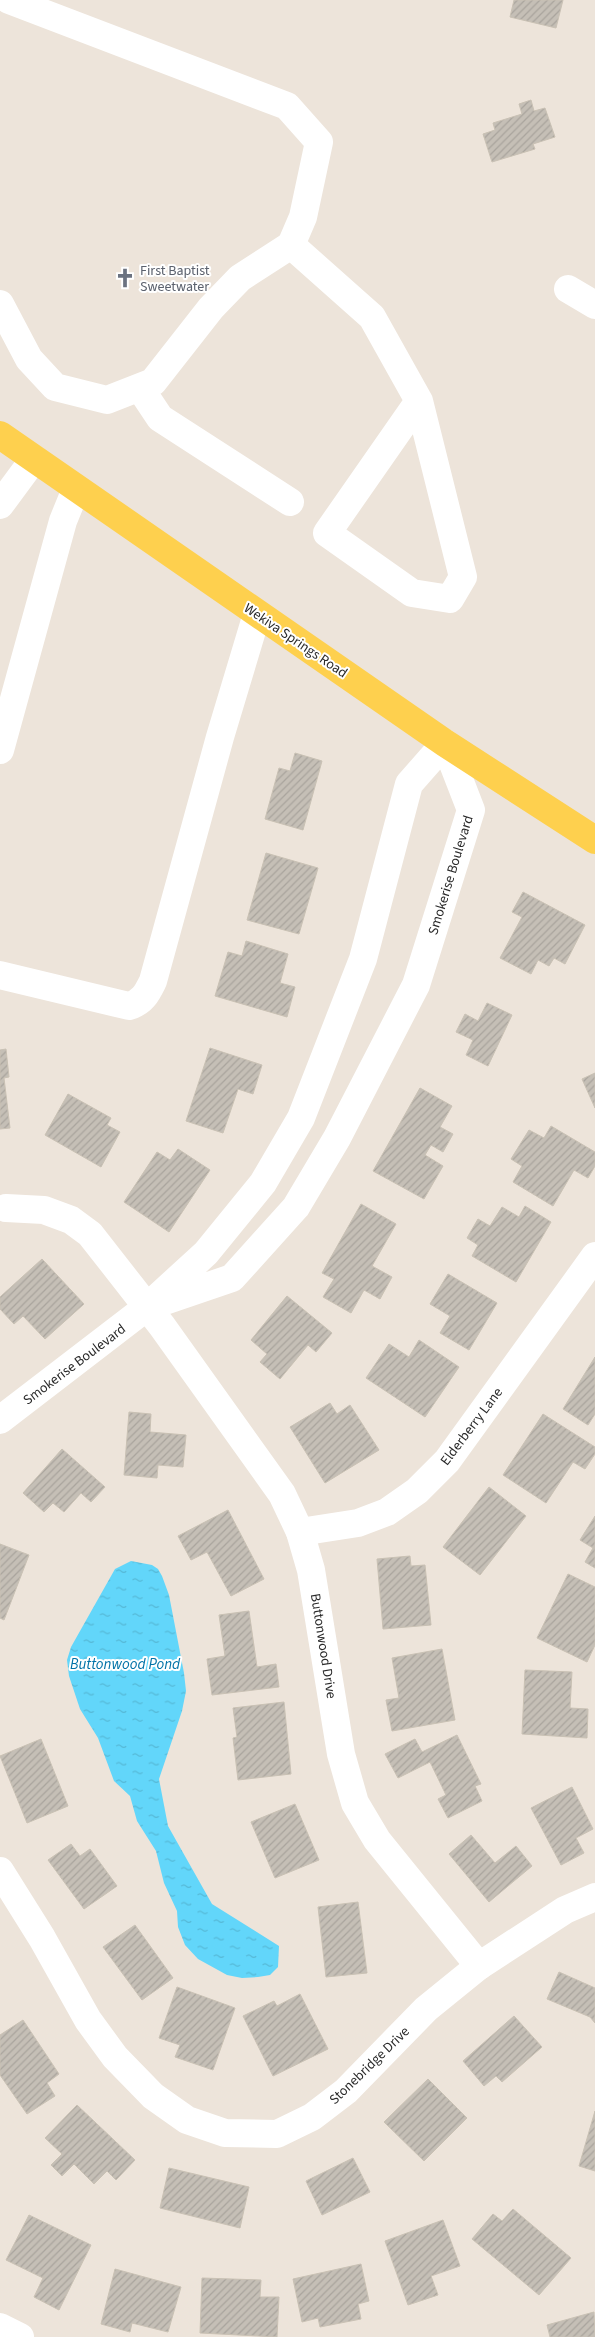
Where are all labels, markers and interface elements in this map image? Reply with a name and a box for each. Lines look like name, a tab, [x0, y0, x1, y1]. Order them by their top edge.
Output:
place label: First Baptist Sweetwater	[140, 261, 210, 297]
church icon: First Baptist Sweetwater	[114, 267, 136, 289]
street label: Wekiva Springs Road	[240, 599, 351, 683]
street label: Smokerise Boulevard	[423, 813, 479, 938]
street label: Smokerise Boulevard	[19, 1319, 130, 1410]
street label: Elderberry Lane	[436, 1383, 508, 1470]
street label: Buttonwood Drive	[305, 1592, 341, 1700]
water label: Buttonwood Pond	[70, 1654, 181, 1675]
street label: Stonebridge Drive	[325, 2022, 414, 2109]

